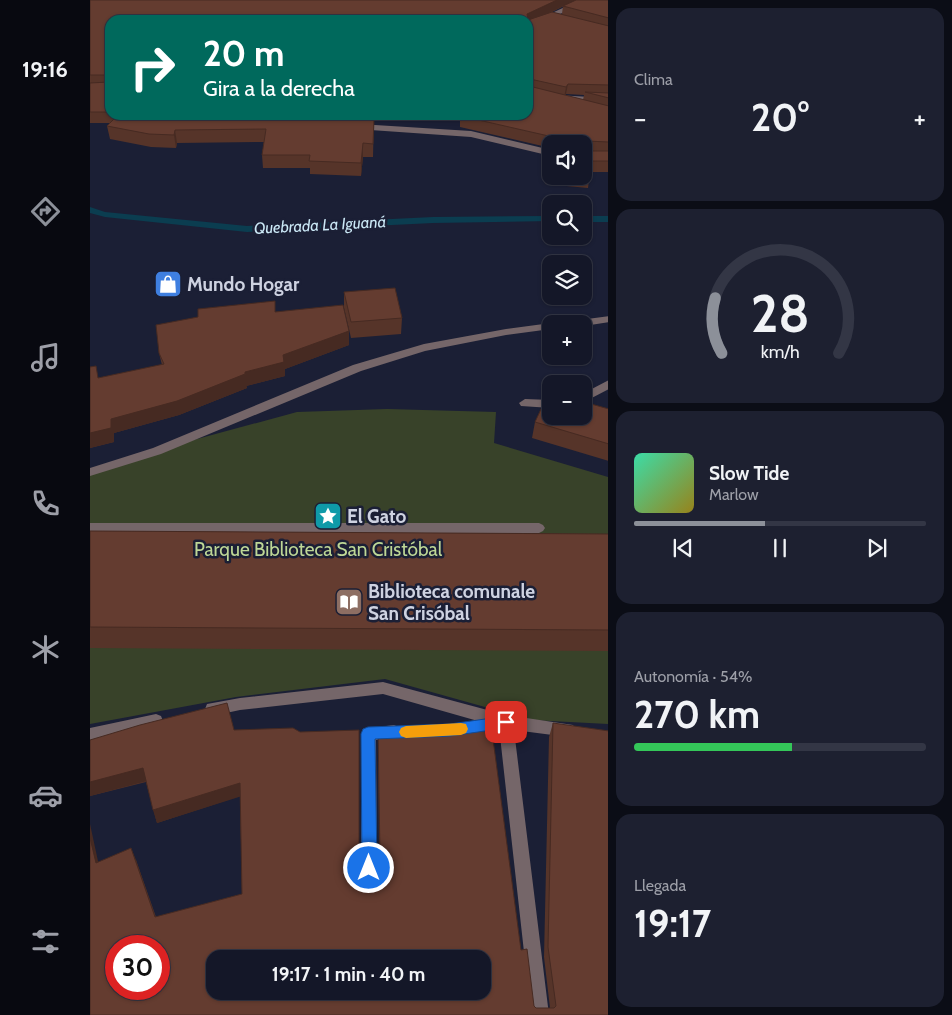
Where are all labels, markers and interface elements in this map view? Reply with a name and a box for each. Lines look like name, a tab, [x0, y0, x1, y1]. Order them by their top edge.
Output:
text: 20 m	[203, 32, 285, 75]
icon: right	[120, 35, 185, 100]
text: 19:16	[22, 56, 68, 83]
text: Clima	[634, 70, 673, 89]
text: Gira a la derecha	[203, 75, 355, 102]
text: 20°	[751, 94, 809, 141]
text: −	[634, 101, 646, 135]
text: +	[914, 101, 926, 135]
map controls	[542, 135, 592, 425]
button: sound	[542, 135, 592, 185]
icon: directions	[28, 194, 63, 229]
button: search	[542, 195, 592, 245]
water label: Quebrada La Iguaná	[253, 212, 387, 238]
button: layers	[542, 255, 592, 305]
shop icon: Mundo Hogar	[153, 269, 183, 299]
place label: Mundo Hogar	[187, 273, 300, 296]
text: 28	[751, 282, 809, 345]
button: +	[542, 315, 592, 365]
icon: music	[28, 340, 63, 375]
text: km/h	[760, 341, 800, 362]
button: −	[542, 375, 592, 425]
text: Slow Tide	[709, 462, 789, 485]
text: Marlow	[709, 485, 759, 504]
icon: phone	[28, 486, 63, 521]
place icon: El Gato	[313, 501, 343, 531]
place label: El Gato	[347, 505, 407, 528]
icon: previous	[669, 534, 697, 562]
icon: pause	[766, 534, 794, 562]
icon: next	[863, 534, 891, 562]
park label: Parque Biblioteca San Cristóbal	[194, 538, 443, 561]
place label: Biblioteca comunale San Crisóbal	[368, 580, 535, 625]
library icon: Biblioteca comunale San Crisóbal	[334, 587, 364, 617]
icon: climate	[28, 632, 63, 667]
text: Autonomía · 54%	[634, 667, 752, 686]
text: 270 km	[634, 691, 760, 738]
pin	[485, 701, 527, 743]
icon: arrive	[492, 708, 520, 736]
icon: car	[28, 778, 63, 813]
position arrow	[342, 841, 394, 893]
text: Llegada	[634, 876, 686, 895]
text: 19:17	[634, 900, 711, 947]
icon: filters	[28, 924, 63, 959]
speed limit sign: 30	[105, 935, 170, 1000]
text: 19:17 · 1 min · 40 m	[272, 963, 425, 986]

